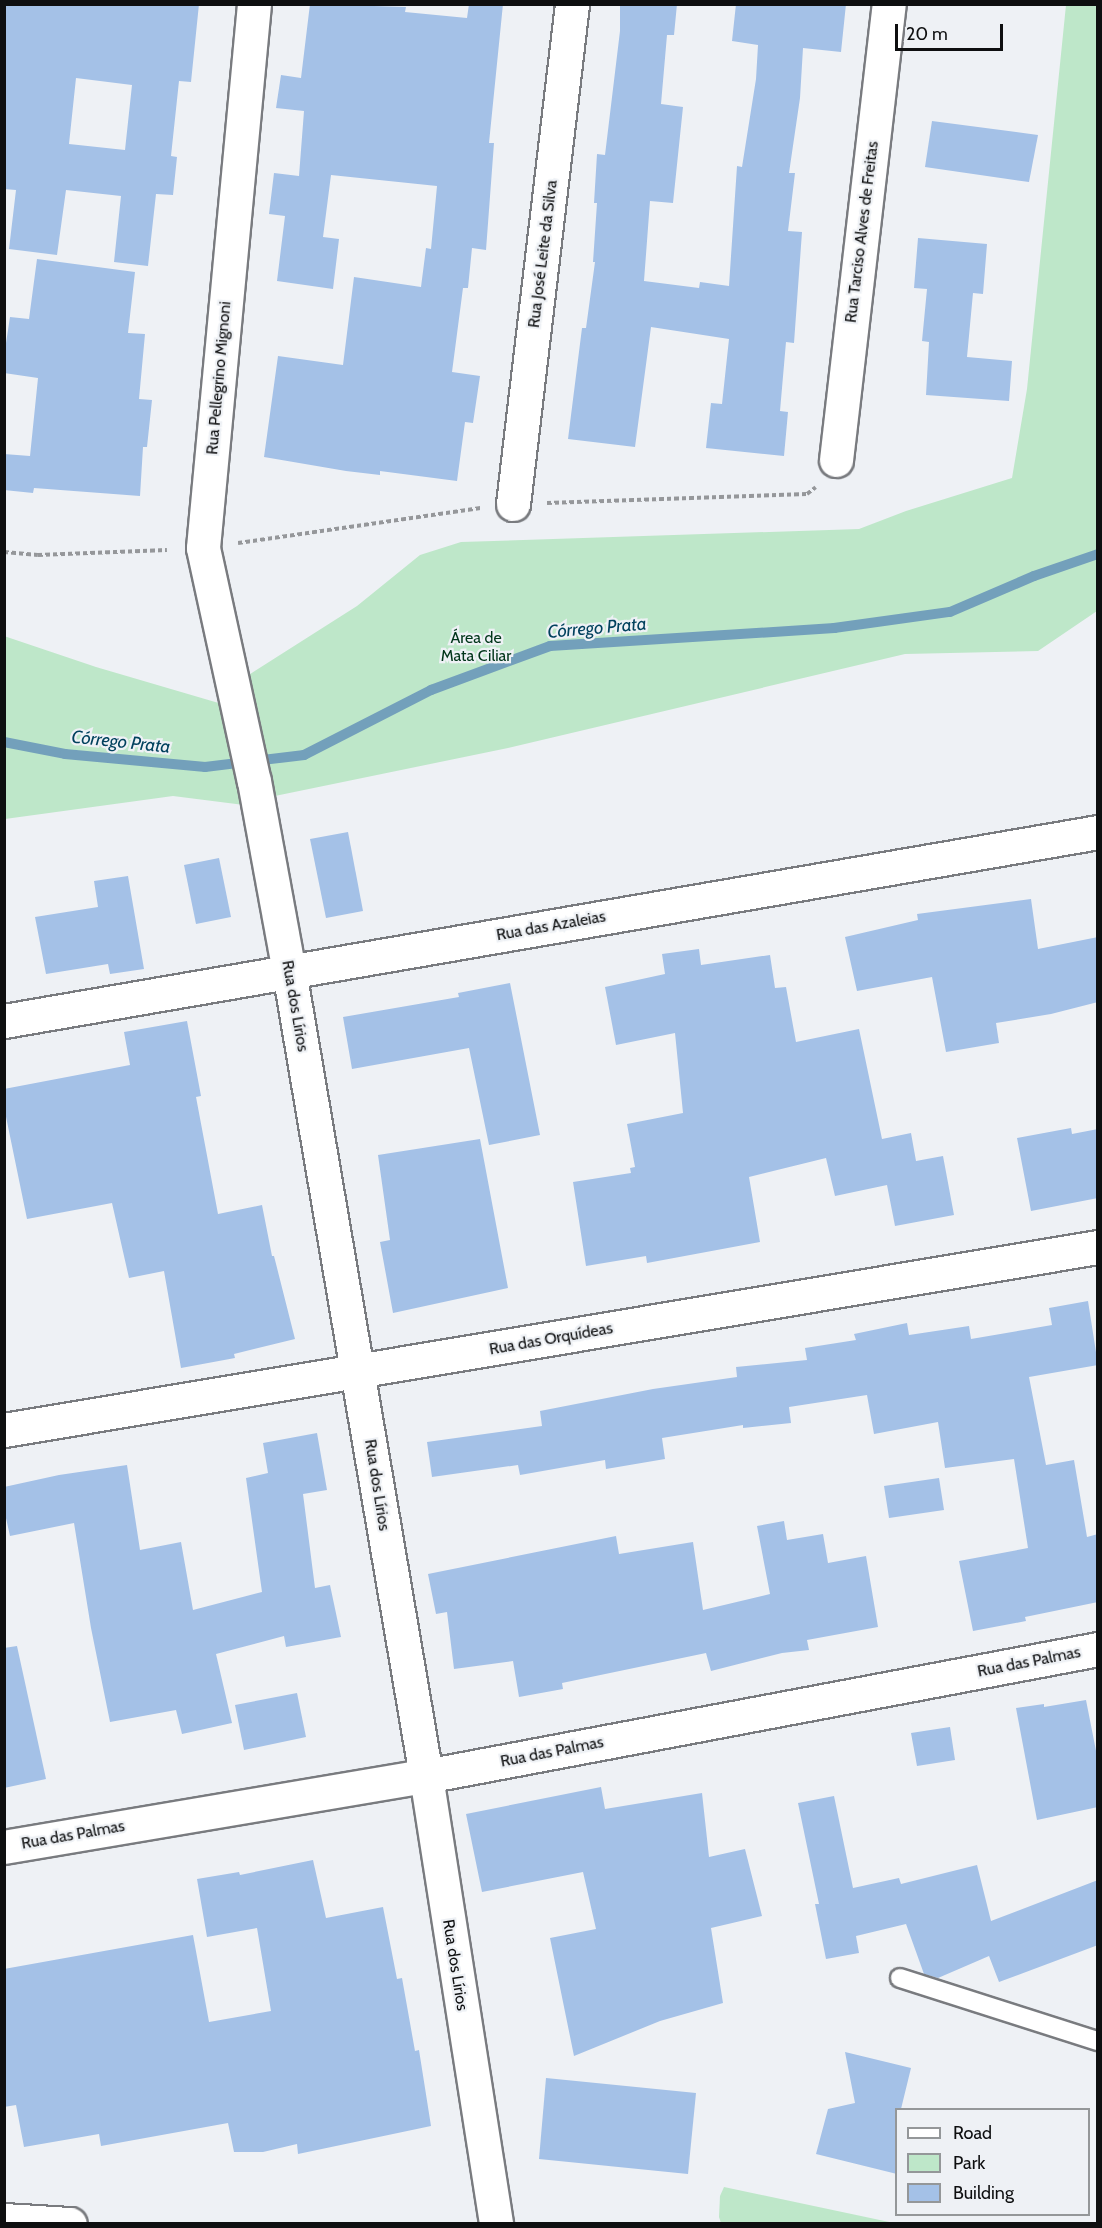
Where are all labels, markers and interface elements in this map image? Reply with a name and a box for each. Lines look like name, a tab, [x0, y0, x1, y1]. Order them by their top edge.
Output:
scale bar	[898, 12, 1006, 50]
text: 20 m	[906, 23, 948, 45]
street label: Rua Tarciso Alves de Freitas	[841, 140, 883, 324]
street label: Rua José Leite da Silva	[524, 179, 562, 329]
street label: Rua Pellegrino Mignoni	[203, 300, 235, 456]
water label: Córrego Prata	[547, 613, 647, 643]
park label: Área de Mata Ciliar	[441, 628, 511, 666]
water label: Córrego Prata	[70, 726, 172, 758]
street label: Rua das Azaleias	[495, 907, 607, 945]
street label: Rua dos Lírios	[278, 959, 312, 1053]
street label: Rua das Orquídeas	[488, 1319, 614, 1359]
street label: Rua dos Lírios	[360, 1438, 394, 1532]
street label: Rua das Palmas	[976, 1643, 1082, 1681]
street label: Rua das Palmas	[499, 1733, 605, 1771]
street label: Rua das Palmas	[20, 1816, 126, 1854]
street label: Rua dos Lírios	[438, 1918, 472, 2012]
legend	[895, 2108, 1090, 2216]
text: Road	[953, 2122, 992, 2144]
text: Park	[953, 2152, 985, 2174]
text: Building	[953, 2182, 1014, 2204]

